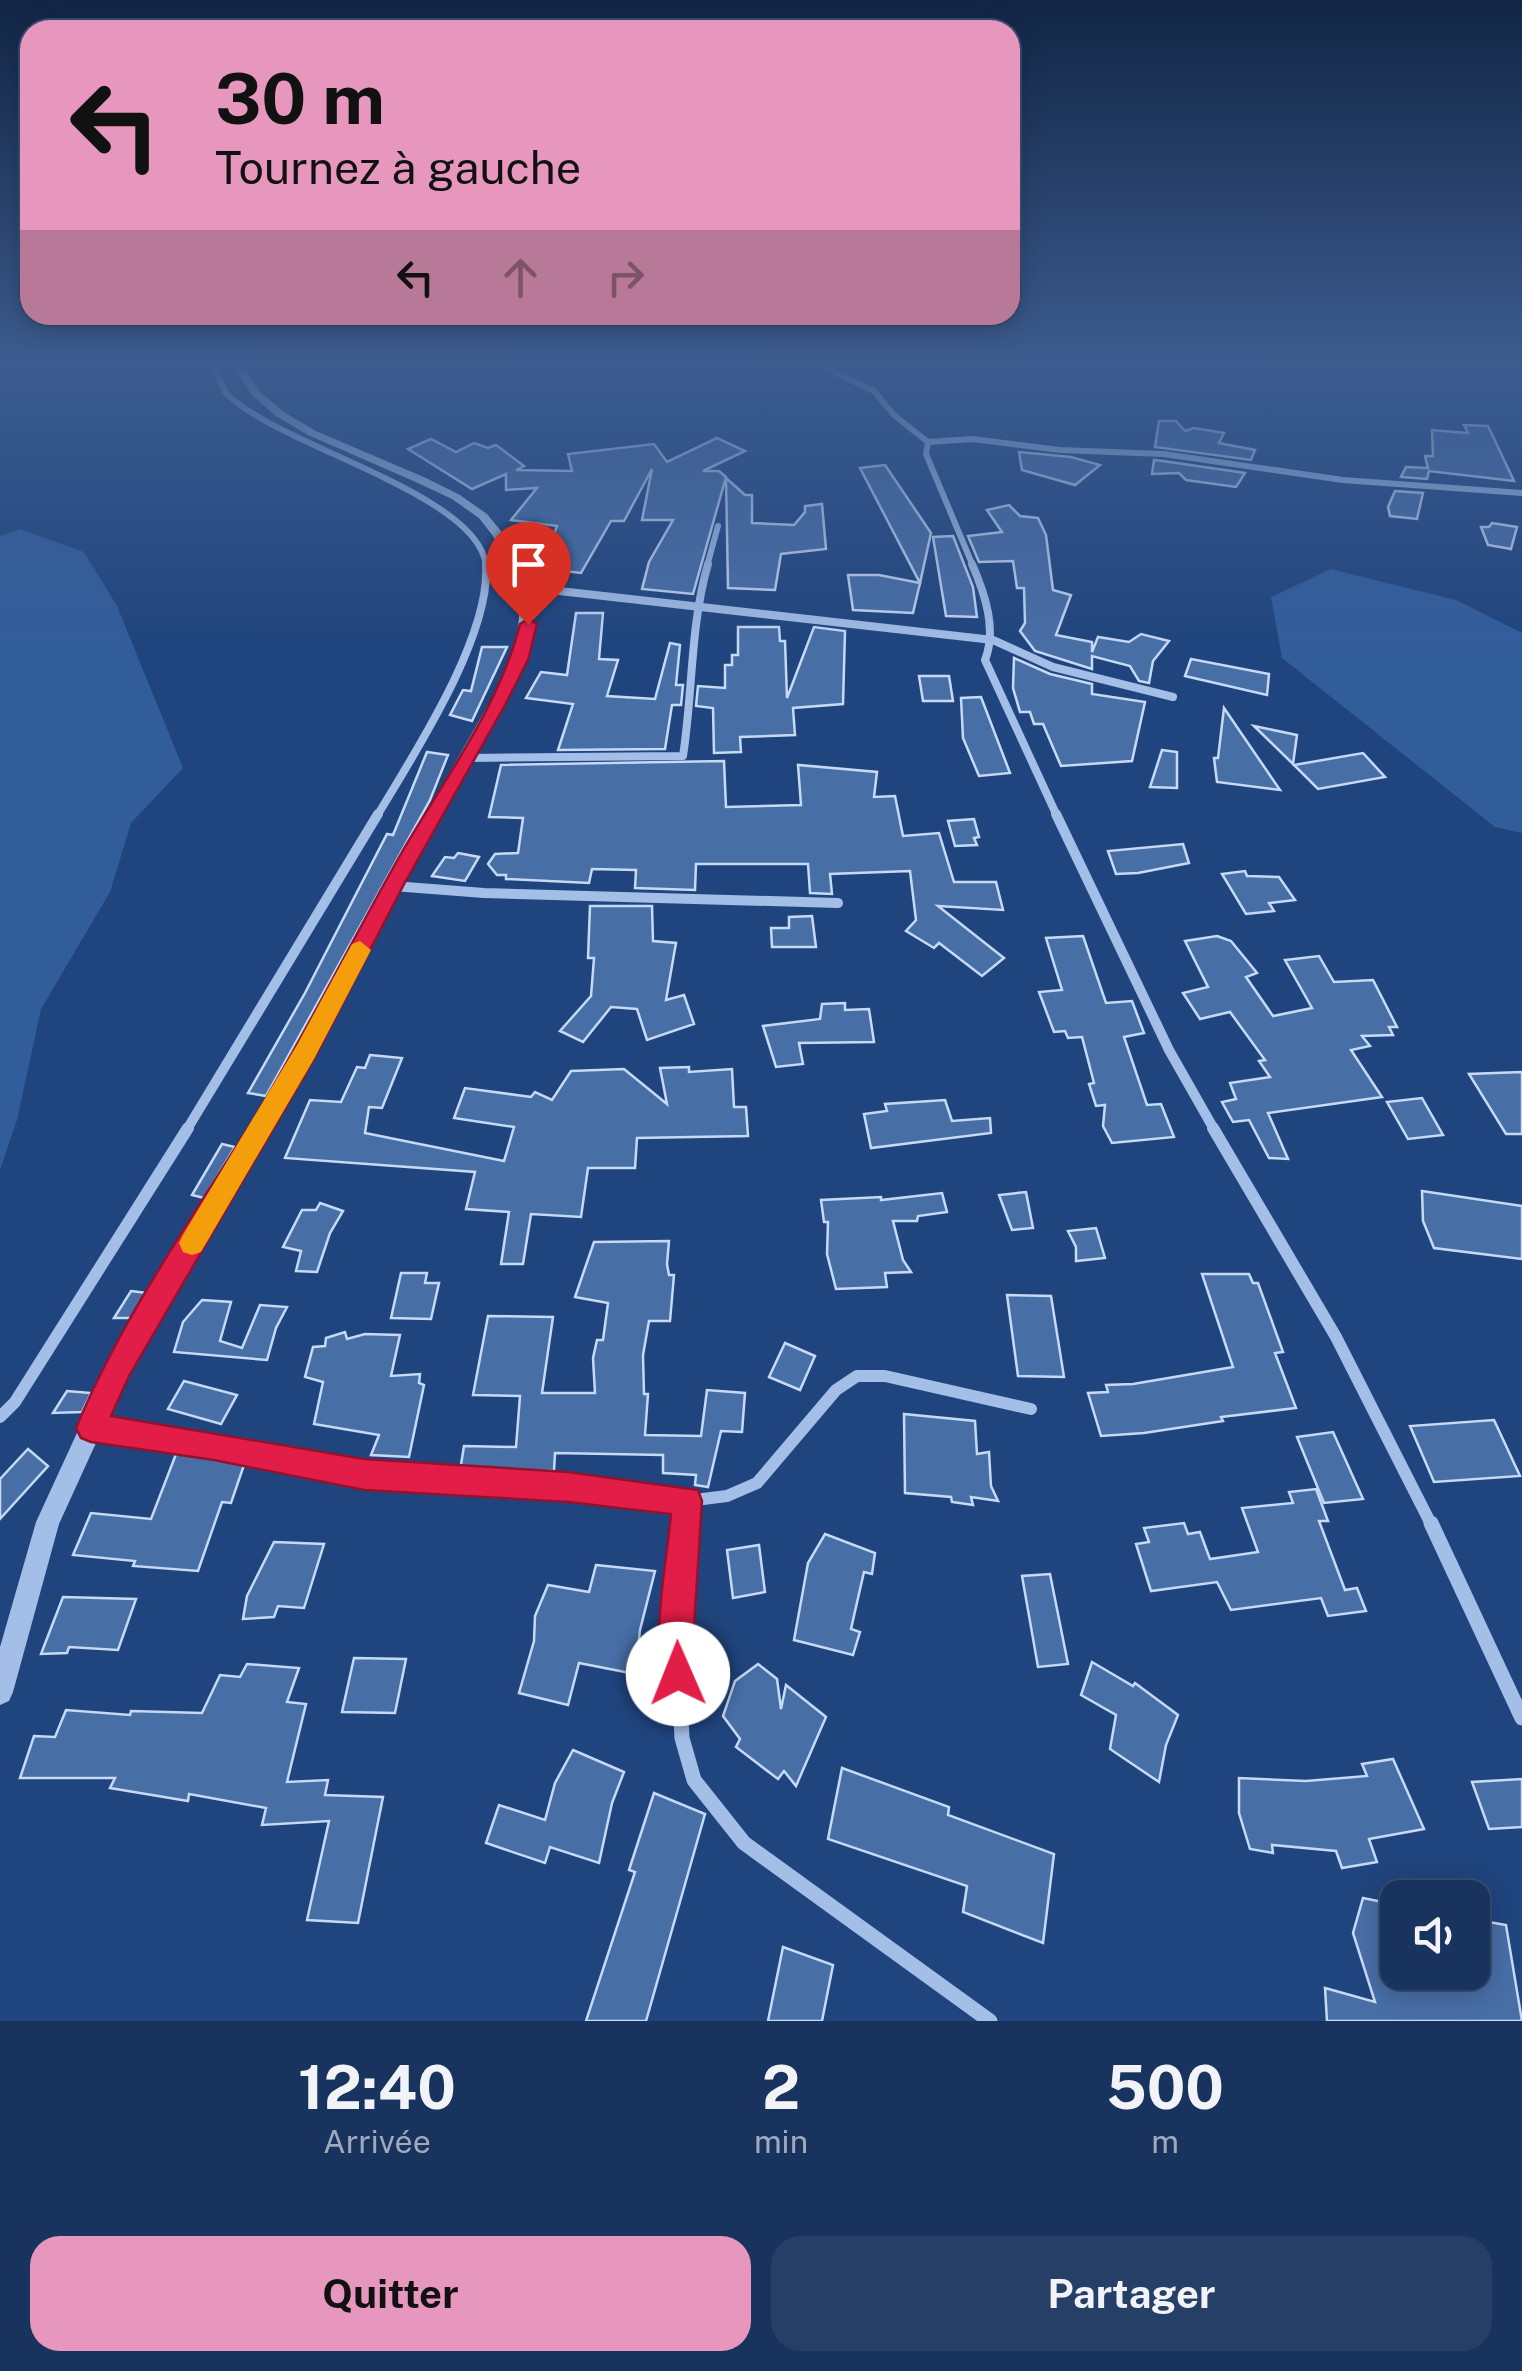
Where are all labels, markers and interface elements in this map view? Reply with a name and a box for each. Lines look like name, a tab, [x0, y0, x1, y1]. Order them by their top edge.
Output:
text: 30 m	[215, 57, 385, 140]
icon: left	[50, 60, 180, 190]
text: Tournez à gauche	[215, 141, 581, 194]
icon: left	[388, 250, 443, 305]
icon: ahead	[493, 250, 548, 305]
icon: right	[598, 250, 653, 305]
pin	[486, 522, 571, 625]
icon: arrive	[501, 537, 556, 592]
position arrow	[626, 1622, 730, 1726]
map controls	[1380, 1880, 1490, 1990]
button: sound	[1380, 1880, 1490, 1990]
text: 12:40	[298, 2052, 456, 2123]
text: 2	[762, 2052, 800, 2123]
text: 500	[1106, 2052, 1224, 2123]
text: Arrivée	[323, 2123, 431, 2160]
text: min	[754, 2123, 808, 2160]
text: m	[1151, 2123, 1179, 2160]
button: Quitter	[30, 2236, 751, 2351]
button: Partager	[771, 2236, 1492, 2351]

